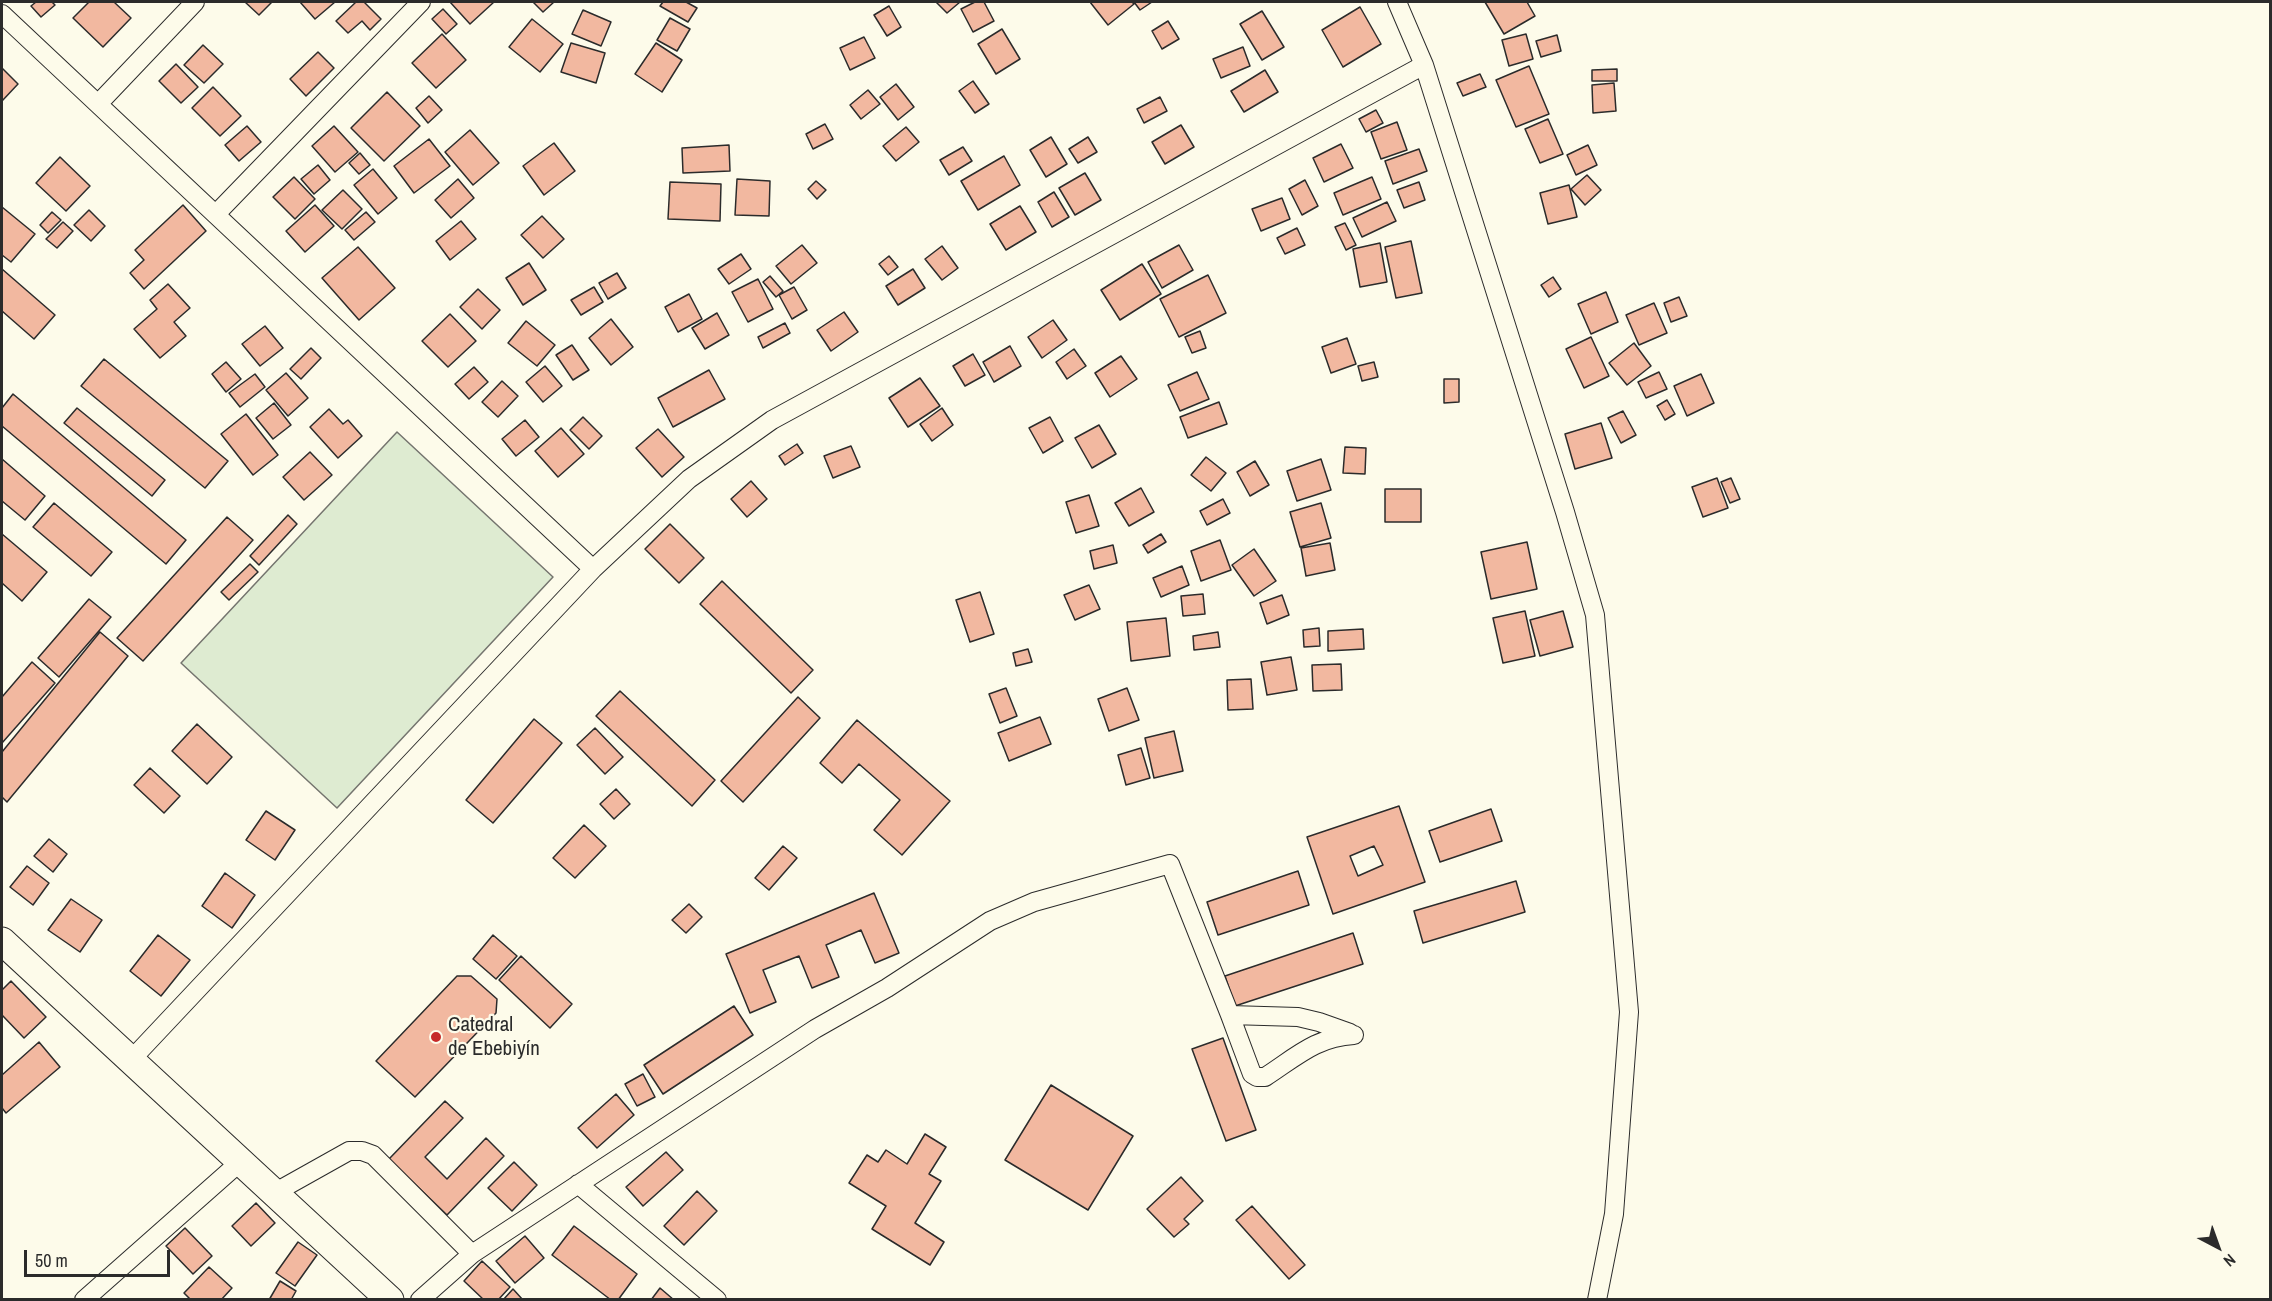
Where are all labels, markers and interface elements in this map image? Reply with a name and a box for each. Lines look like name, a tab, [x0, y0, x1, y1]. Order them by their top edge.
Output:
place label: Catedral de Ebebiyín	[448, 1012, 540, 1062]
marker: Catedral de Ebebiyín	[429, 1030, 443, 1044]
north arrow	[2188, 1217, 2248, 1277]
scale bar	[27, 1238, 172, 1276]
text: 50 m	[35, 1248, 68, 1273]
text: N	[2219, 1249, 2241, 1272]

